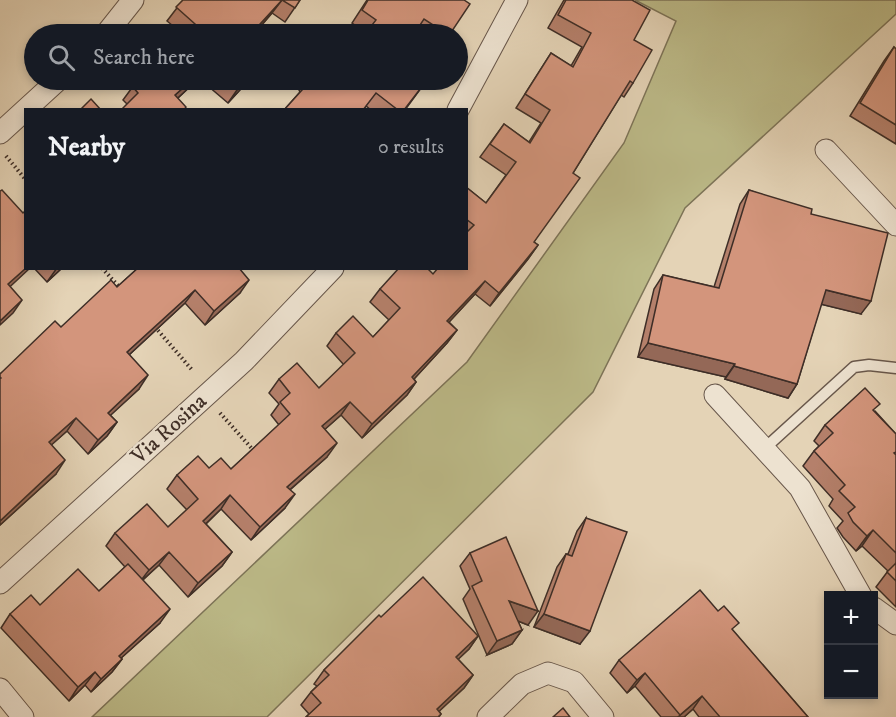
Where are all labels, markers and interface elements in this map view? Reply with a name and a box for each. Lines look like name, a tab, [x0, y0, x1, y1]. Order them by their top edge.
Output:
search box	[24, 24, 468, 90]
icon: search	[45, 41, 78, 74]
text: Search here	[93, 44, 195, 71]
text: Nearby	[48, 131, 125, 164]
text: 0 results	[378, 135, 444, 160]
street label: Via Rosina	[125, 388, 213, 471]
map controls	[824, 591, 878, 699]
button: +	[824, 591, 878, 645]
button: −	[824, 645, 878, 699]

